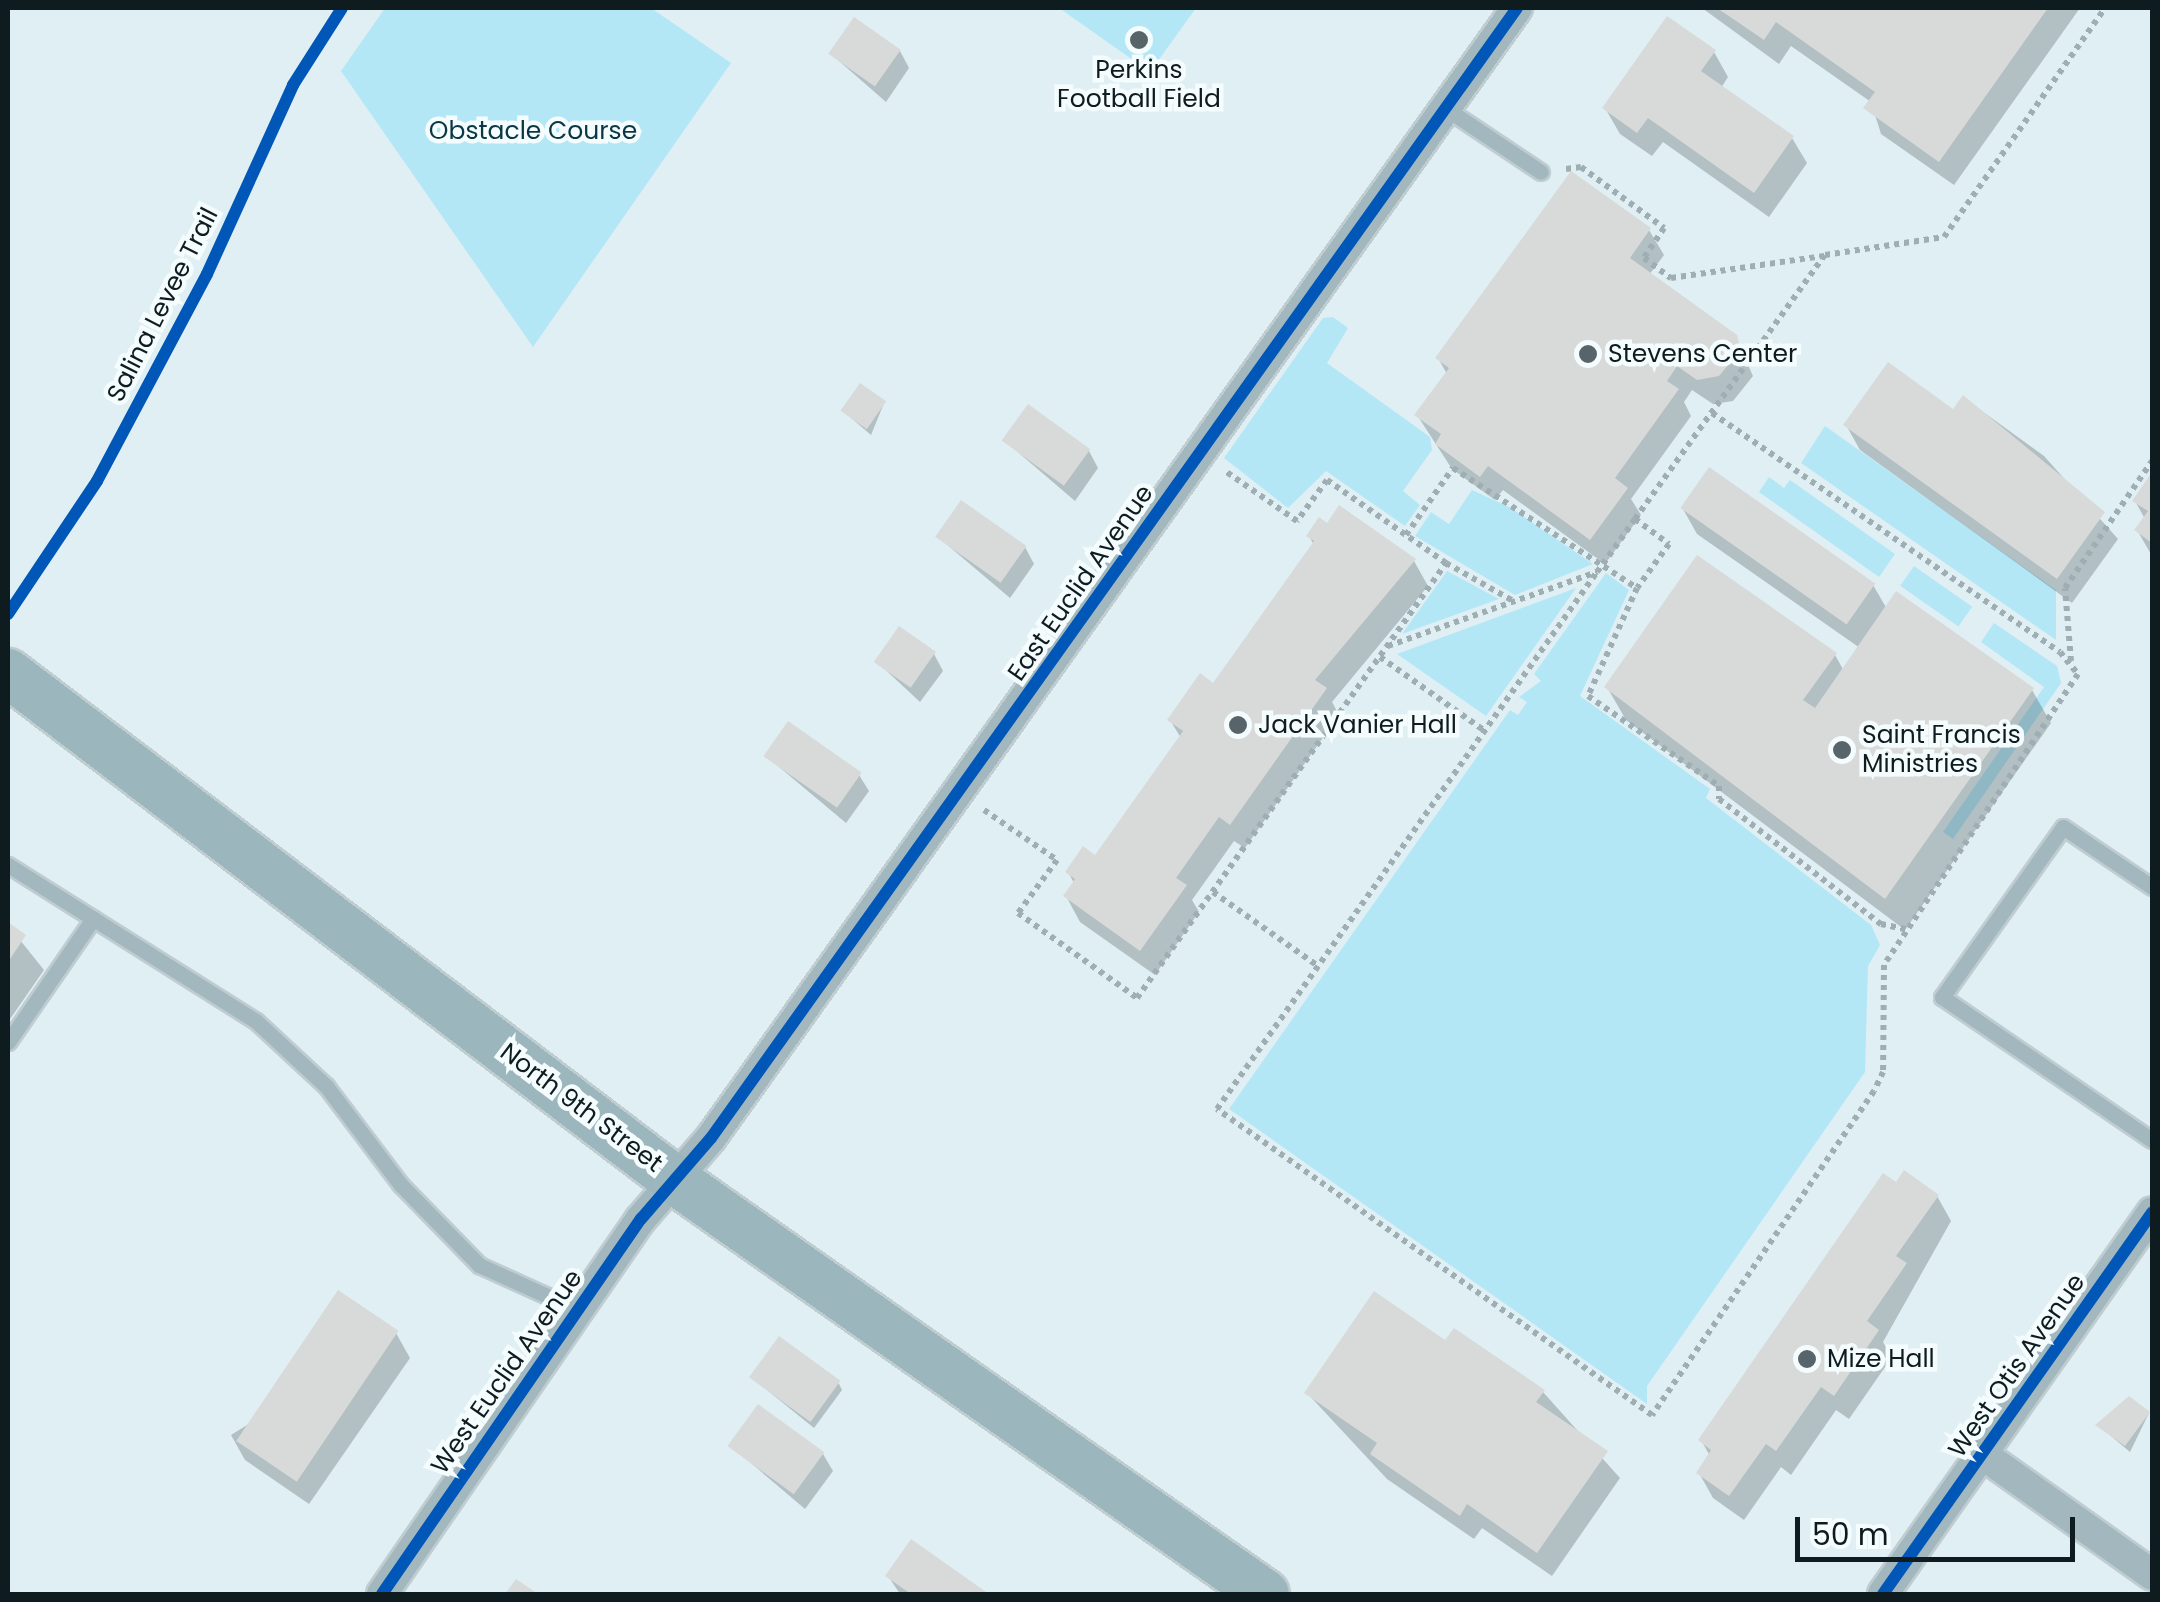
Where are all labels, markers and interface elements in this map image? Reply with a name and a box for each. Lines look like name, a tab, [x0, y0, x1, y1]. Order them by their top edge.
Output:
marker: Perkins Football Field	[1128, 29, 1150, 51]
place label: Perkins Football Field	[1057, 56, 1221, 115]
park label: Obstacle Course	[429, 116, 637, 146]
street label: Salina Levee Trail	[101, 203, 225, 407]
place label: Stevens Center	[1608, 339, 1797, 369]
marker: Stevens Center	[1577, 343, 1599, 365]
street label: East Euclid Avenue	[1002, 479, 1160, 687]
place label: Jack Vanier Hall	[1258, 710, 1457, 740]
marker: Jack Vanier Hall	[1227, 714, 1249, 736]
place label: Saint Francis Ministries	[1862, 721, 2021, 780]
marker: Saint Francis Ministries	[1831, 739, 1853, 761]
street label: North 9th Street	[494, 1037, 668, 1179]
street label: West Euclid Avenue	[425, 1264, 589, 1480]
street label: West Otis Avenue	[1942, 1268, 2092, 1464]
place label: Mize Hall	[1827, 1344, 1935, 1374]
marker: Mize Hall	[1796, 1348, 1818, 1370]
scale bar	[1800, 1497, 2080, 1559]
text: 50 m	[1812, 1513, 1889, 1556]

